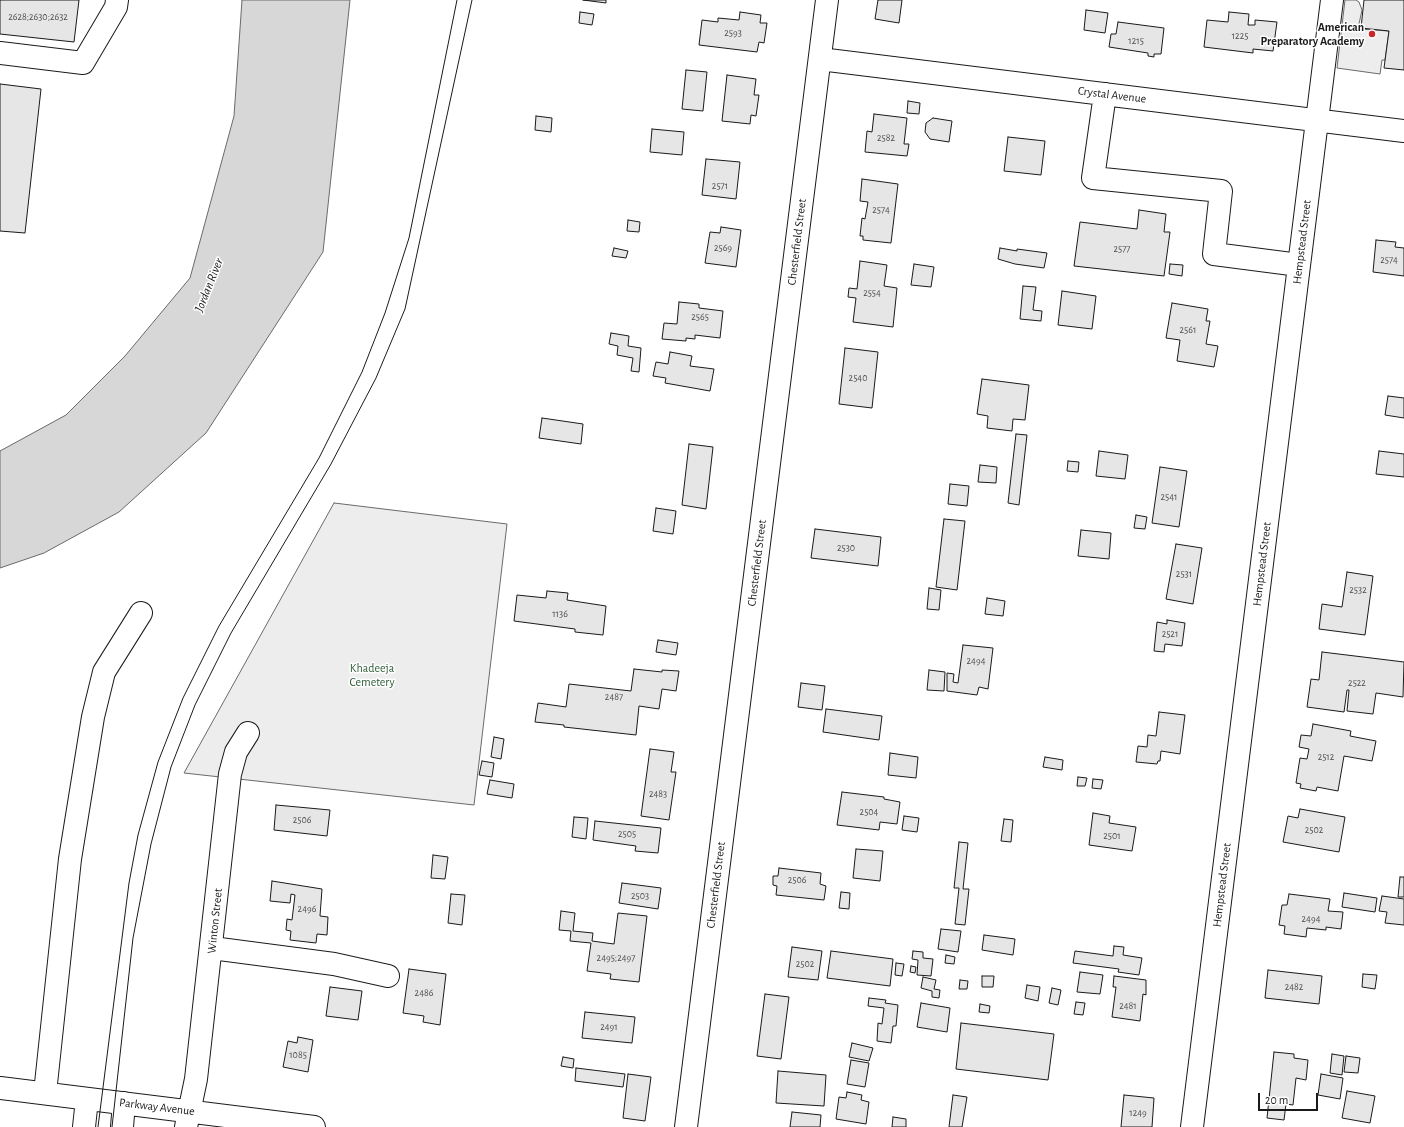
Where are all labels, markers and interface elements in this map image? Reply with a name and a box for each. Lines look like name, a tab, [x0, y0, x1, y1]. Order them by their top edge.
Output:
house number: 2628;2630;2632	[8, 11, 68, 23]
place label: American Preparatory Academy	[1261, 20, 1364, 48]
house number: 2593	[724, 27, 742, 39]
marker: American Preparatory Academy	[1367, 29, 1377, 39]
house number: 1225	[1232, 30, 1248, 42]
house number: 1215	[1128, 35, 1144, 47]
street label: Crystal Avenue	[1077, 84, 1147, 106]
house number: 2582	[877, 132, 895, 144]
house number: 2571	[712, 180, 728, 192]
street label: Chesterfield Street	[785, 198, 809, 286]
street label: Hempstead Street	[1290, 199, 1314, 285]
house number: 2574	[872, 204, 890, 216]
house number: 2569	[714, 242, 732, 254]
house number: 2577	[1113, 243, 1131, 255]
house number: 2574	[1380, 254, 1398, 266]
water label: Jordan River	[191, 256, 227, 314]
house number: 2554	[863, 287, 881, 299]
house number: 2565	[691, 311, 709, 323]
house number: 2561	[1180, 324, 1196, 336]
house number: 2540	[849, 372, 867, 384]
house number: 2541	[1161, 491, 1177, 503]
street label: Chesterfield Street	[745, 519, 769, 607]
street label: Hempstead Street	[1250, 521, 1274, 607]
house number: 2530	[837, 542, 855, 554]
house number: 2531	[1176, 568, 1192, 580]
house number: 2532	[1349, 584, 1367, 596]
house number: 1136	[552, 608, 568, 620]
house number: 2521	[1162, 628, 1178, 640]
house number: 2494	[967, 655, 985, 667]
park label: Khadeeja Cemetery	[350, 661, 394, 689]
house number: 2522	[1348, 677, 1366, 689]
house number: 2487	[605, 691, 623, 703]
house number: 2512	[1318, 751, 1334, 763]
house number: 2483	[649, 788, 667, 800]
house number: 2504	[860, 806, 878, 818]
house number: 2506	[293, 814, 311, 826]
house number: 2502	[1305, 824, 1323, 836]
house number: 2505	[618, 828, 636, 840]
house number: 2501	[1103, 830, 1121, 842]
street label: Chesterfield Street	[704, 841, 728, 929]
street label: Hempstead Street	[1210, 842, 1234, 928]
house number: 2506	[788, 874, 806, 886]
street label: Winton Street	[204, 888, 226, 954]
house number: 2503	[631, 890, 649, 902]
house number: 2496	[298, 903, 316, 915]
house number: 2494	[1302, 913, 1320, 925]
house number: 2495;2497	[597, 952, 635, 964]
house number: 2502	[796, 958, 814, 970]
house number: 2482	[1285, 981, 1303, 993]
house number: 2486	[415, 987, 433, 999]
house number: 2481	[1119, 1000, 1137, 1012]
house number: 2491	[600, 1021, 618, 1033]
house number: 1085	[289, 1049, 307, 1061]
scale bar	[1260, 1085, 1320, 1111]
text: 20 m	[1265, 1094, 1288, 1106]
street label: Parkway Avenue	[118, 1095, 196, 1119]
house number: 1249	[1129, 1107, 1147, 1119]

